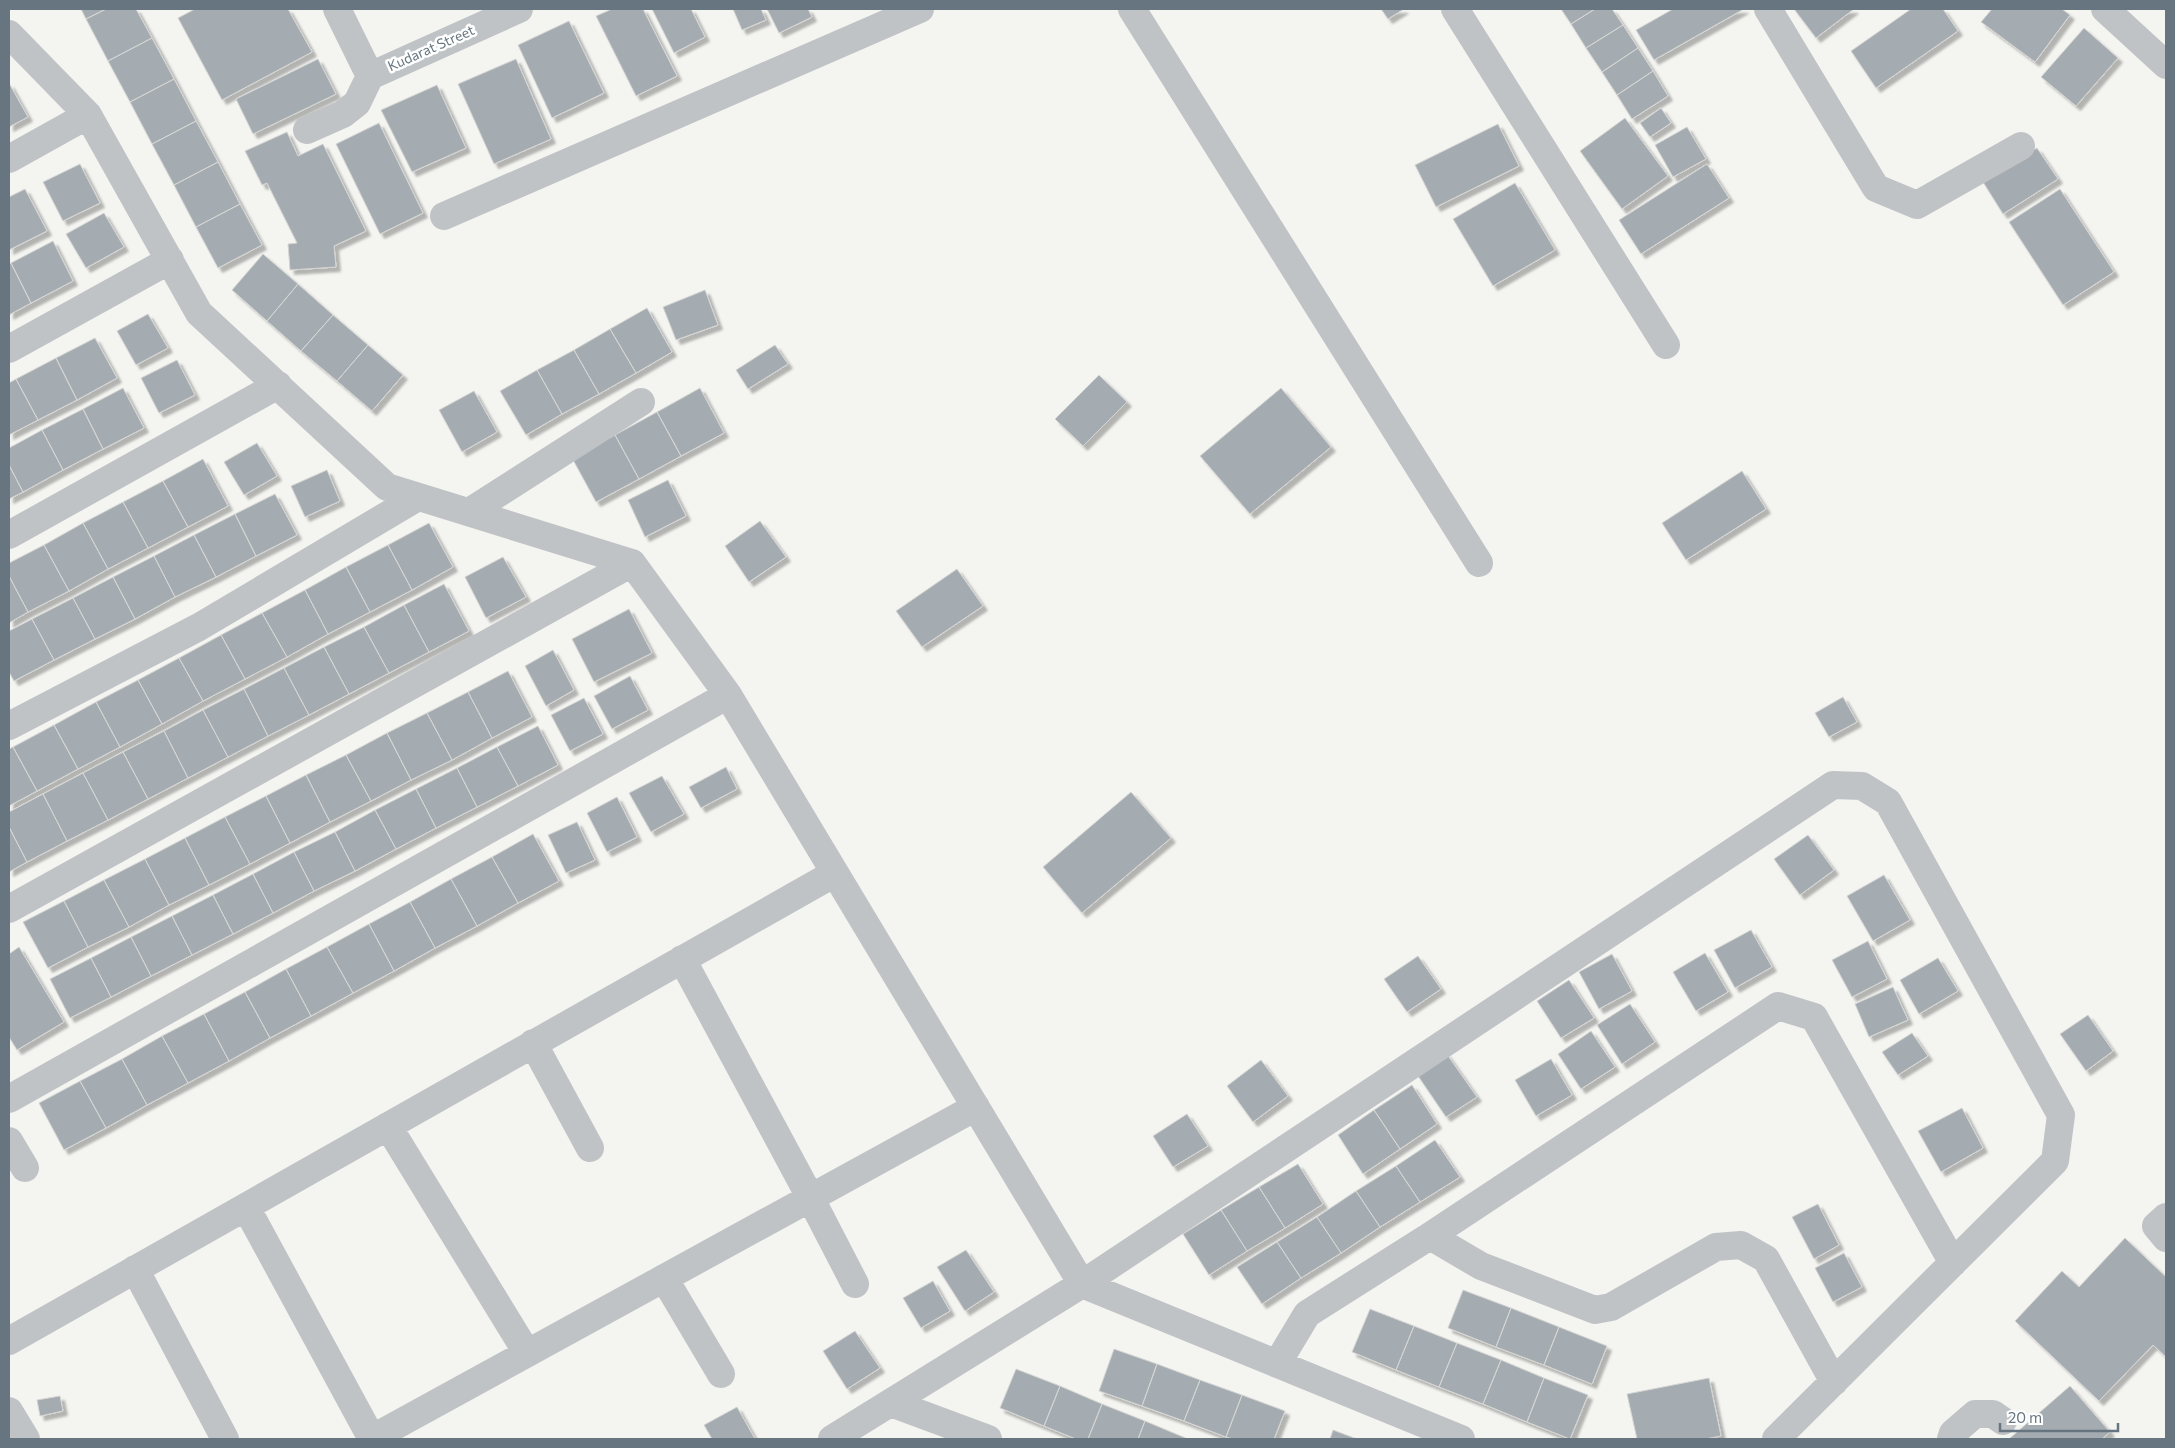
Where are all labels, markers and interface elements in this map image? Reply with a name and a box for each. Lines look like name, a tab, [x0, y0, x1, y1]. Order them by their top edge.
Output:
street label: Kudarat Street	[385, 21, 477, 74]
scale bar	[2000, 1400, 2118, 1432]
text: 20 m	[2008, 1408, 2042, 1426]

